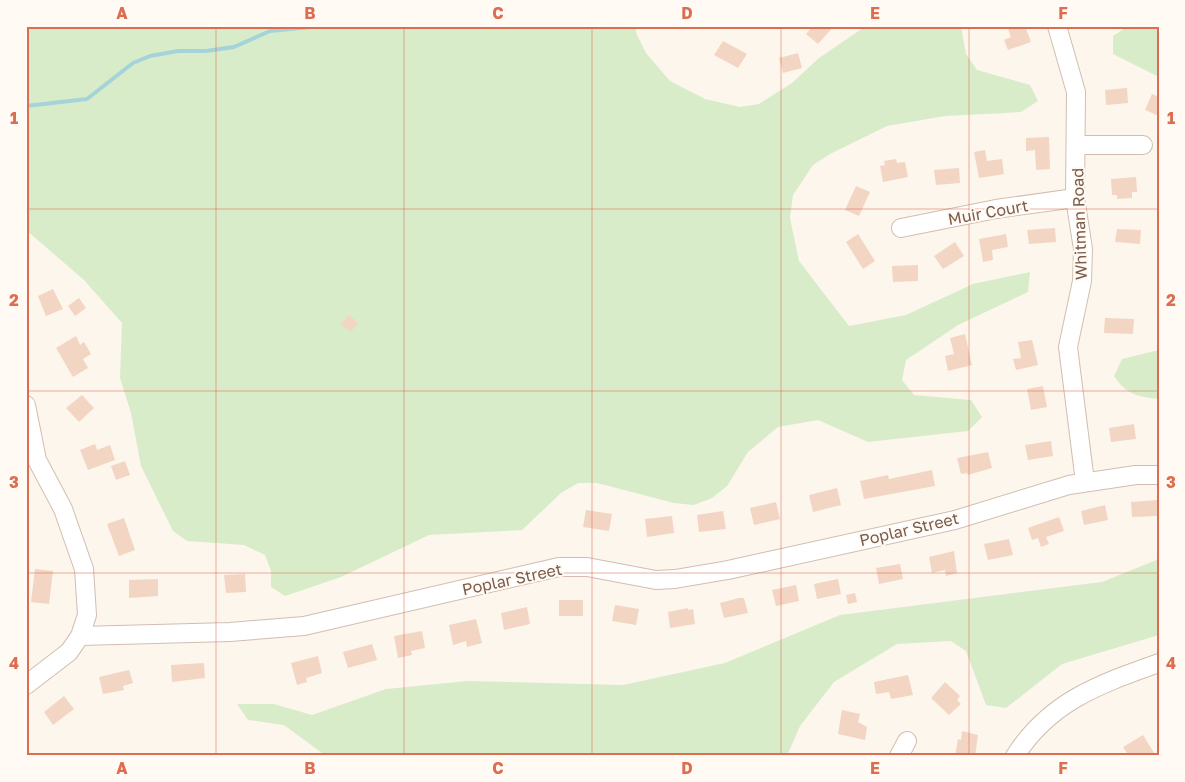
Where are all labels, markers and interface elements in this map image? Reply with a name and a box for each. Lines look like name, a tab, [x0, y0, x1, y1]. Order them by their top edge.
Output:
text: A	[116, 3, 128, 23]
text: B	[304, 3, 316, 23]
text: C	[492, 3, 504, 23]
text: D	[681, 3, 693, 23]
text: E	[870, 3, 880, 23]
text: F	[1058, 3, 1068, 23]
text: 1	[10, 108, 18, 128]
text: 1	[1167, 108, 1175, 128]
street label: Whitman Road	[1067, 168, 1091, 280]
street label: Muir Court	[946, 195, 1030, 229]
text: 2	[9, 290, 19, 310]
text: 2	[1166, 290, 1176, 310]
text: 3	[9, 472, 19, 492]
text: 3	[1166, 472, 1176, 492]
street label: Poplar Street	[857, 508, 961, 550]
street label: Poplar Street	[460, 559, 564, 599]
text: 4	[9, 653, 19, 673]
text: 4	[1166, 653, 1176, 673]
text: A	[116, 758, 128, 778]
text: B	[304, 758, 316, 778]
text: C	[492, 758, 504, 778]
text: D	[681, 758, 693, 778]
text: E	[870, 758, 880, 778]
text: F	[1058, 758, 1068, 778]

